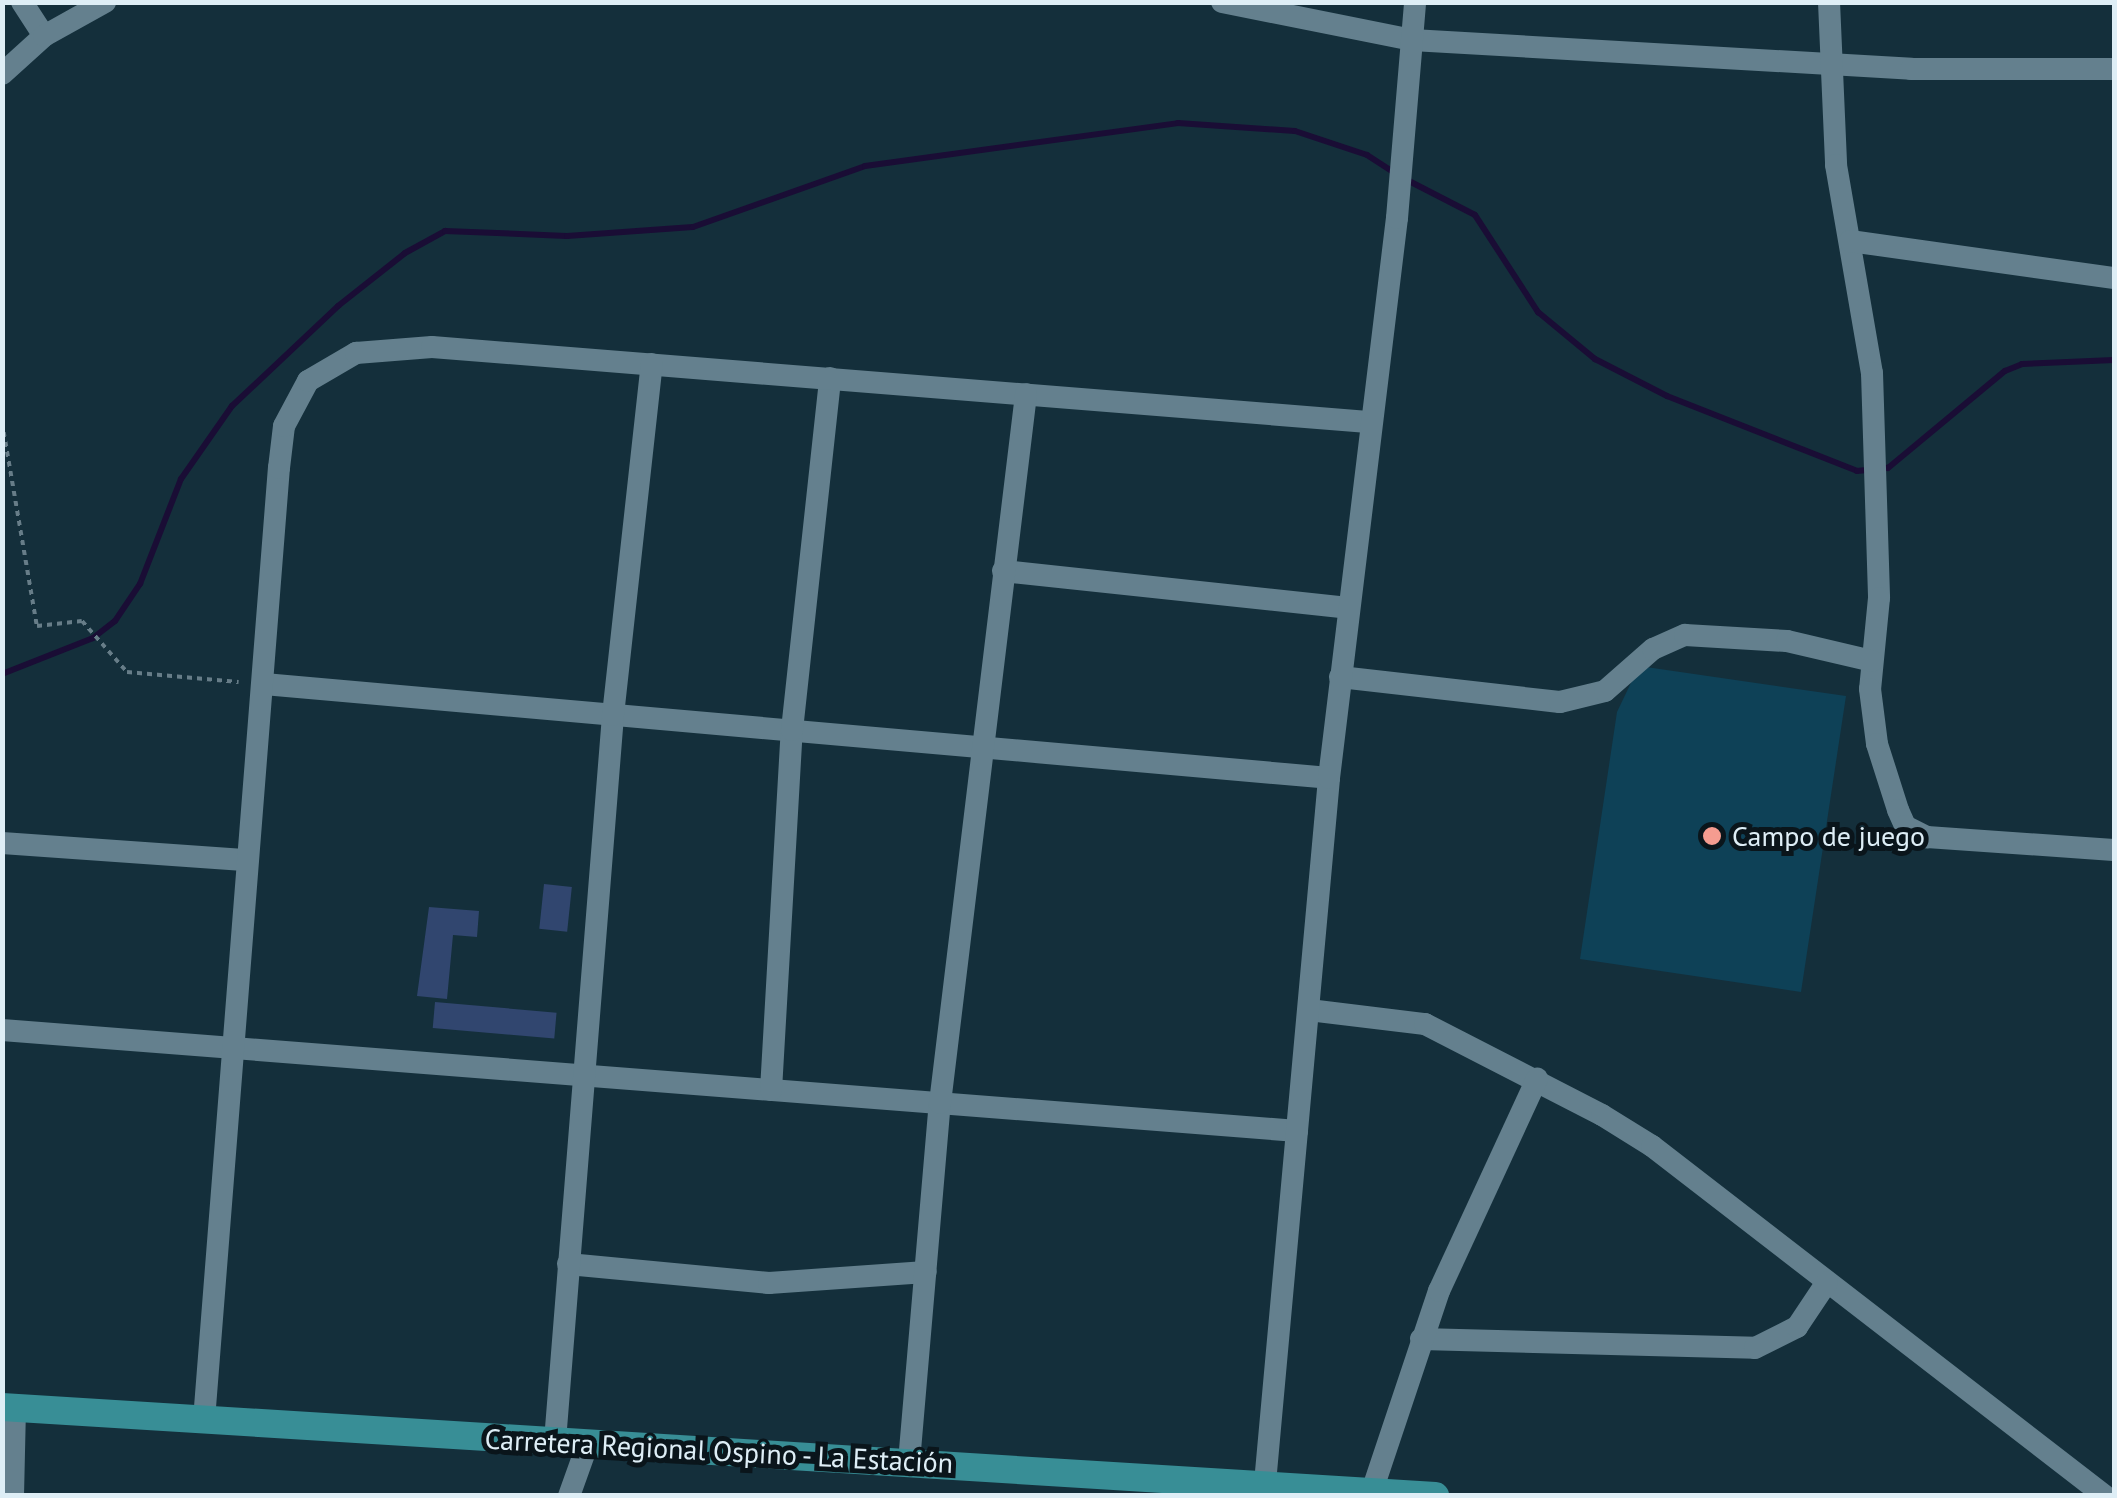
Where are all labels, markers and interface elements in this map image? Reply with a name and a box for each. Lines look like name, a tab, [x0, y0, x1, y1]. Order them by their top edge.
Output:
place label: Campo de juego	[1732, 819, 1925, 853]
marker: Campo de juego	[1701, 825, 1723, 847]
street label: Carretera Regional Ospino - La Estación	[482, 1422, 956, 1480]

